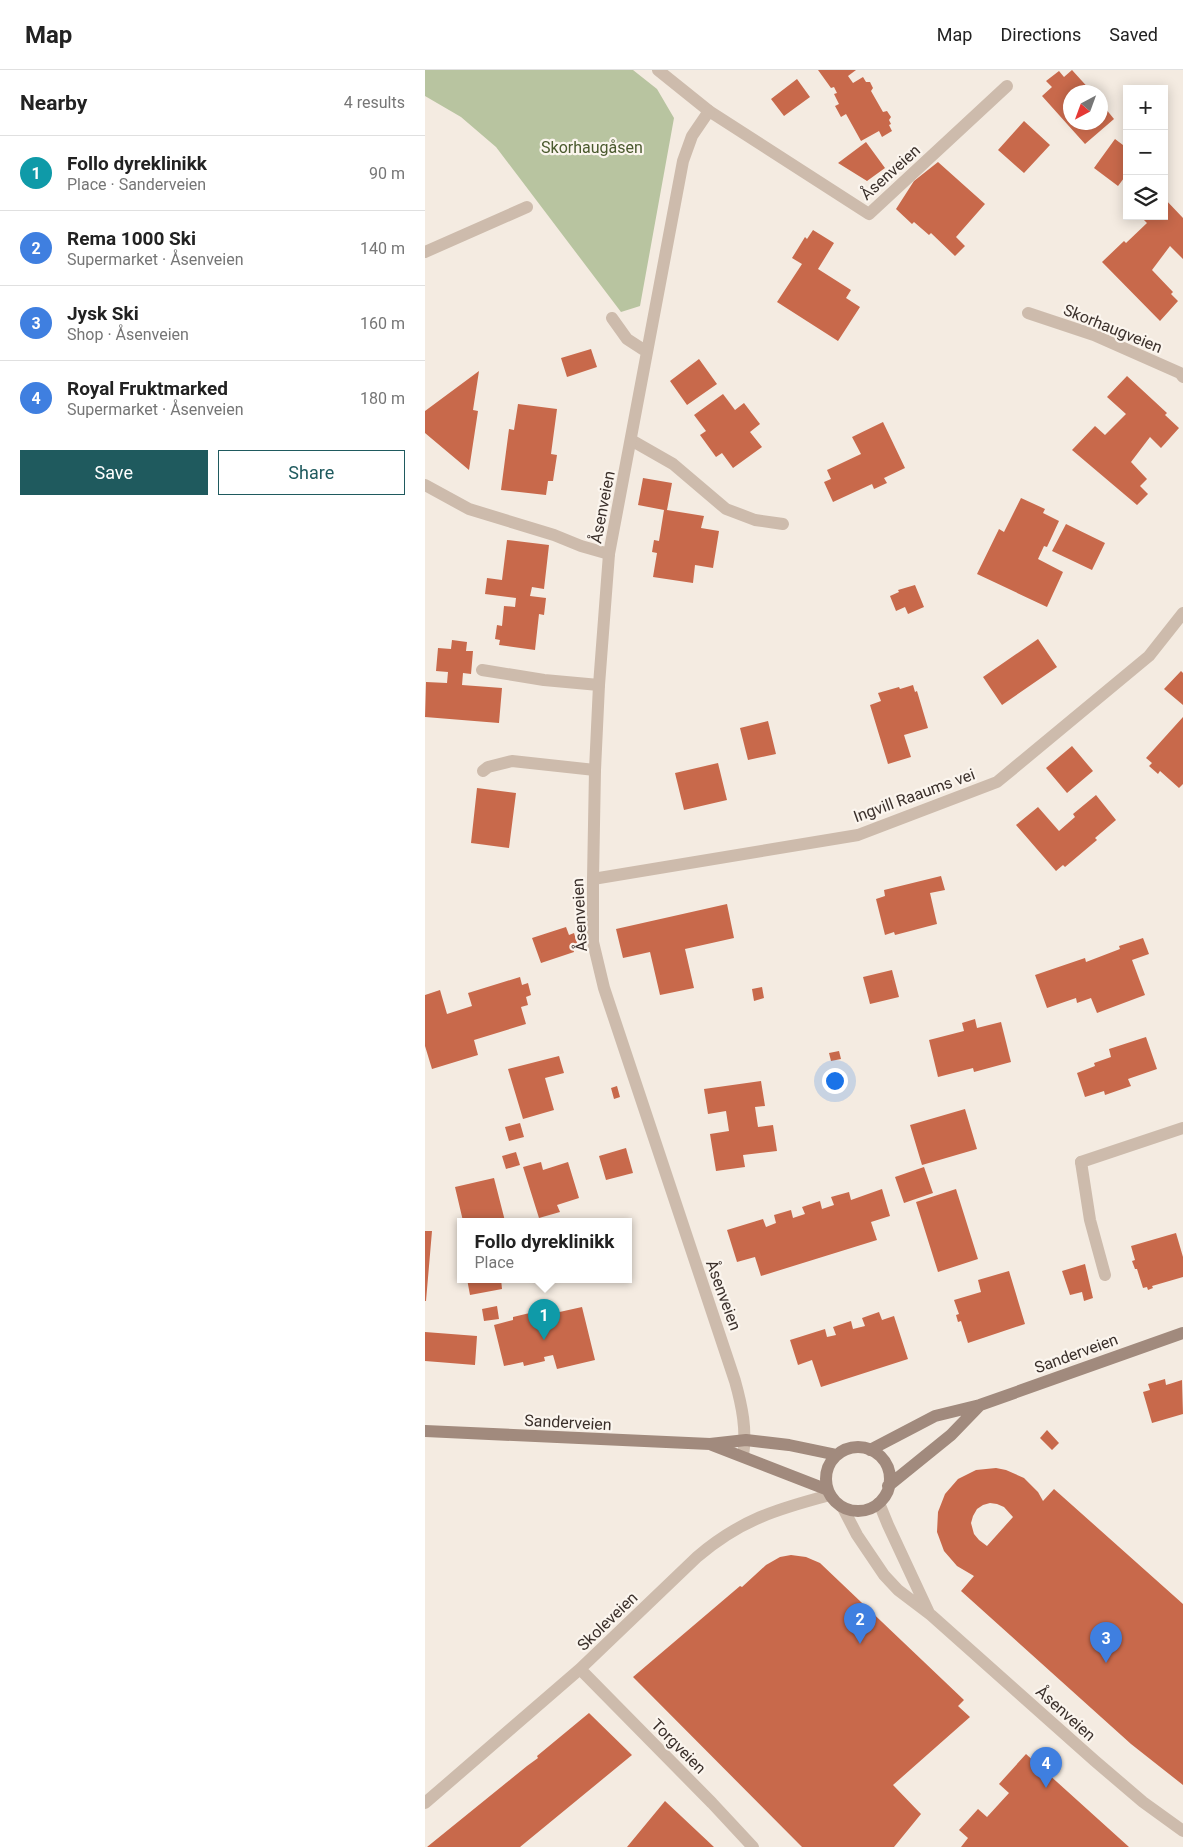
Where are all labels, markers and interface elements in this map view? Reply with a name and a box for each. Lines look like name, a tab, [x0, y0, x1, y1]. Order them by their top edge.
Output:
text: Map	[25, 21, 72, 49]
text: Map	[937, 24, 972, 45]
text: Directions	[1000, 24, 1081, 45]
text: Saved	[1109, 24, 1158, 45]
north arrow	[1063, 85, 1108, 130]
map controls	[1123, 85, 1168, 220]
button: +	[1123, 85, 1168, 130]
text: Nearby	[20, 91, 87, 115]
text: 4 results	[344, 93, 405, 112]
button: −	[1123, 130, 1168, 175]
park label: Skorhaugåsen	[541, 138, 643, 157]
street label: Åsenveien	[856, 140, 924, 204]
text: Follo dyreklinikk	[67, 152, 207, 175]
text: 1	[31, 164, 41, 183]
text: 90 m	[369, 164, 405, 183]
text: Place · Sanderveien	[67, 175, 206, 194]
button: layers	[1123, 175, 1168, 220]
text: Rema 1000 Ski	[67, 227, 196, 250]
text: 2	[31, 239, 41, 258]
text: 140 m	[360, 239, 405, 258]
text: Supermarket · Åsenveien	[67, 250, 244, 269]
street label: Skorhaugveien	[1061, 300, 1165, 357]
text: Jysk Ski	[67, 302, 139, 325]
text: 3	[31, 314, 41, 333]
text: 160 m	[360, 314, 405, 333]
text: Shop · Åsenveien	[67, 325, 189, 344]
text: Royal Fruktmarked	[67, 377, 228, 400]
text: 4	[31, 389, 41, 408]
text: 180 m	[360, 389, 405, 408]
text: Supermarket · Åsenveien	[67, 400, 244, 419]
button: Save	[20, 450, 208, 495]
button: Share	[218, 450, 405, 495]
street label: Åsenveien	[585, 469, 619, 545]
street label: Ingvill Raaums vei	[851, 765, 978, 826]
street label: Åsenveien	[567, 878, 591, 952]
your location	[822, 1068, 848, 1094]
popup	[457, 1218, 632, 1283]
text: Follo dyreklinikk	[475, 1230, 614, 1253]
text: Place	[475, 1253, 514, 1272]
street label: Åsenveien	[702, 1257, 746, 1333]
pin: 1	[528, 1299, 560, 1340]
street label: Sanderveien	[1032, 1330, 1121, 1377]
street label: Sanderveien	[524, 1411, 612, 1434]
street label: Skoleveien	[573, 1588, 641, 1655]
pin: 2	[844, 1603, 876, 1644]
pin: 3	[1090, 1622, 1122, 1663]
street label: Åsenveien	[1032, 1681, 1100, 1745]
street label: Torgveien	[647, 1715, 710, 1778]
pin: 4	[1030, 1747, 1062, 1788]

